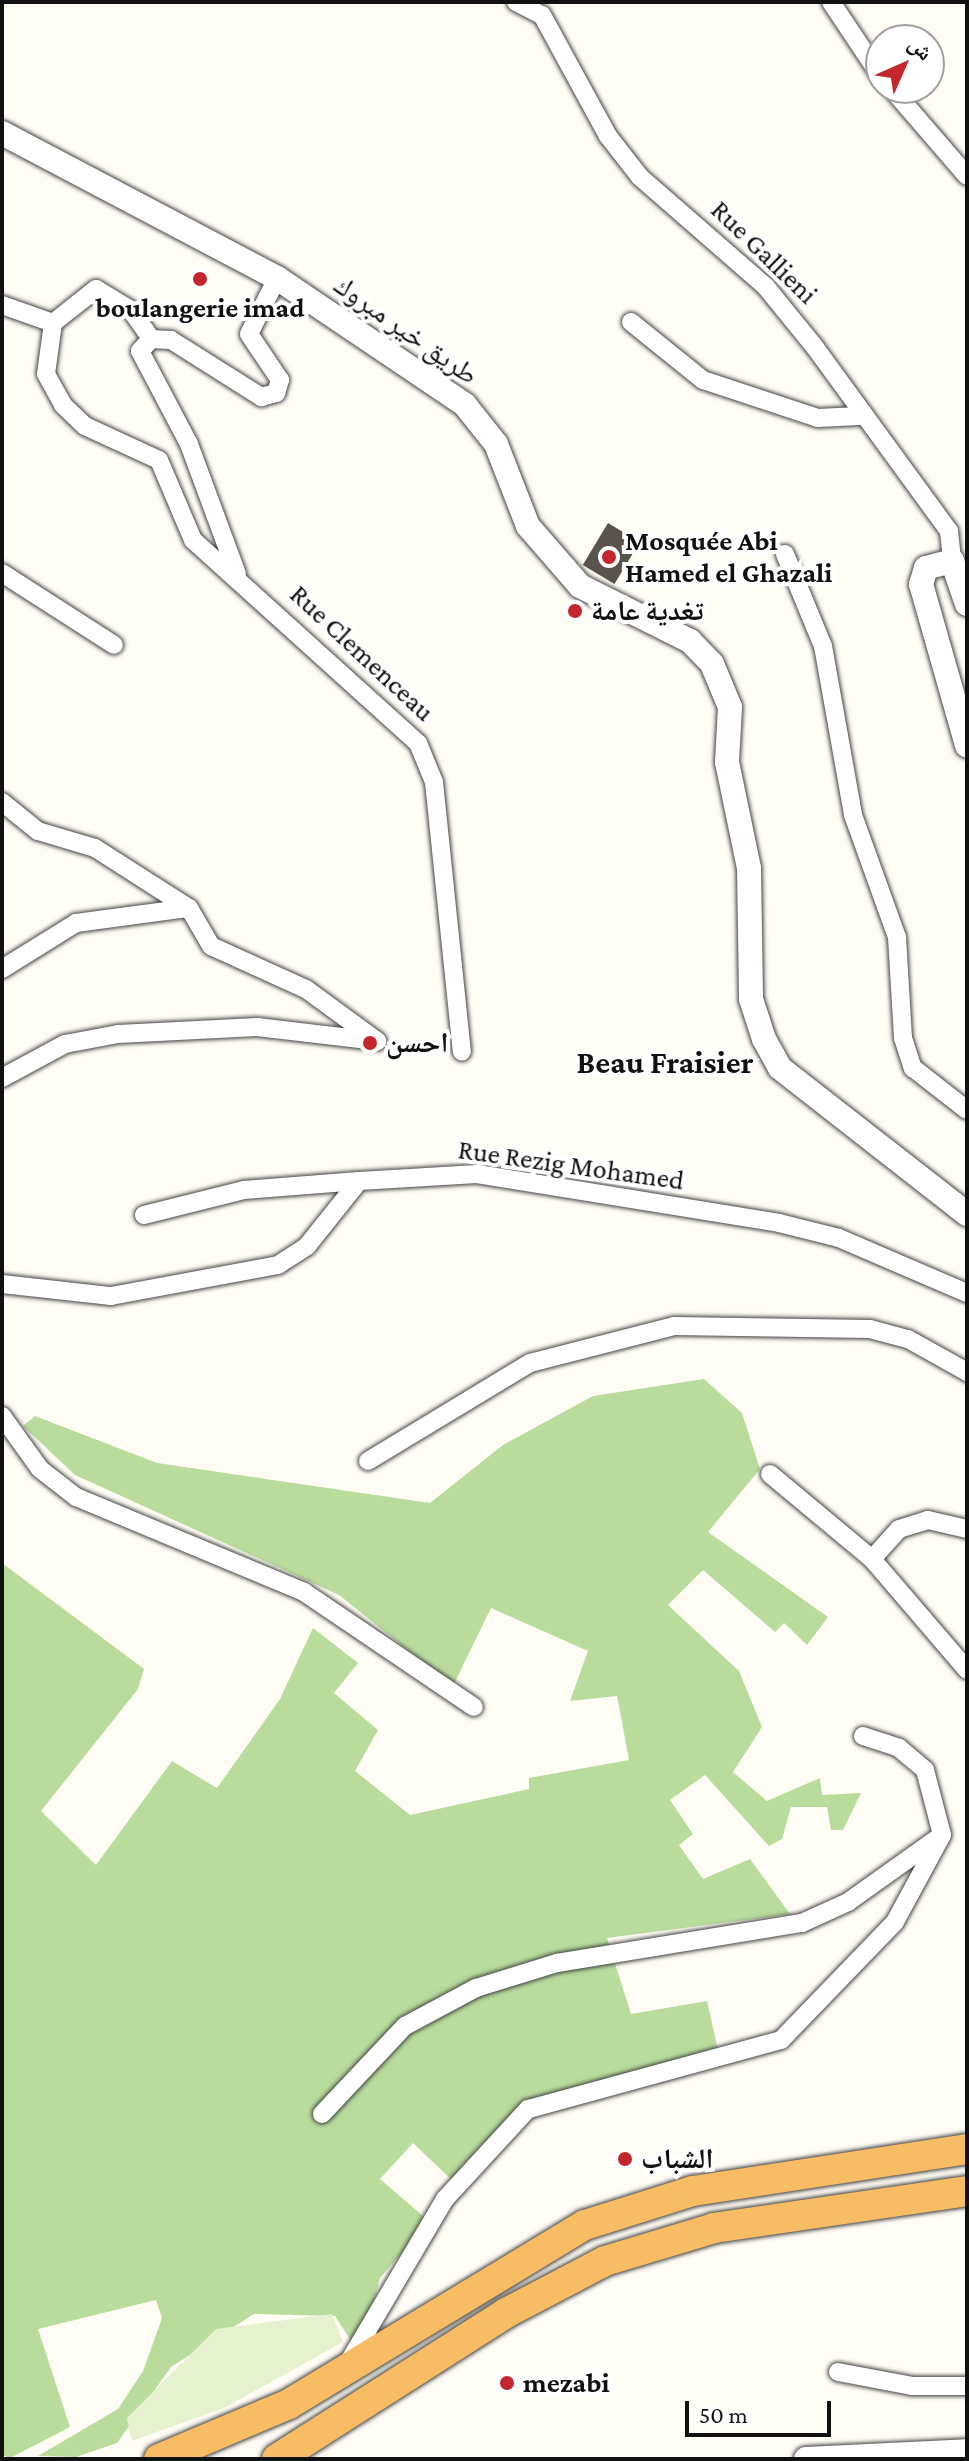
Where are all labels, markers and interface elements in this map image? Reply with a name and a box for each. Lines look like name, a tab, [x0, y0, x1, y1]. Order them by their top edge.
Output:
north arrow	[865, 24, 945, 104]
text: ش	[904, 31, 938, 65]
street label: Rue Gallieni	[704, 193, 824, 311]
street label: طريق خير مبروك	[328, 268, 484, 392]
marker: boulangerie imad	[191, 270, 209, 288]
place label: boulangerie imad	[95, 291, 305, 325]
place label: Mosquée Abi Hamed el Ghazali	[625, 524, 832, 590]
marker: Mosquée Abi Hamed el Ghazali	[600, 548, 618, 566]
street label: Rue Clemenceau	[283, 578, 441, 728]
place label: تغدية عامة	[591, 594, 704, 628]
marker: تغدية عامة	[566, 602, 584, 620]
place label: احسن	[386, 1026, 448, 1060]
marker: احسن	[361, 1034, 379, 1052]
district label: Beau Fraisier	[576, 1043, 754, 1081]
street label: Rue Rezig Mohamed	[456, 1133, 686, 1197]
place label: الشباب	[641, 2142, 713, 2176]
marker: الشباب	[616, 2150, 634, 2168]
place label: mezabi	[523, 2366, 610, 2400]
marker: mezabi	[498, 2374, 516, 2392]
scale bar	[689, 2385, 835, 2435]
text: 50 m	[699, 2401, 748, 2428]

